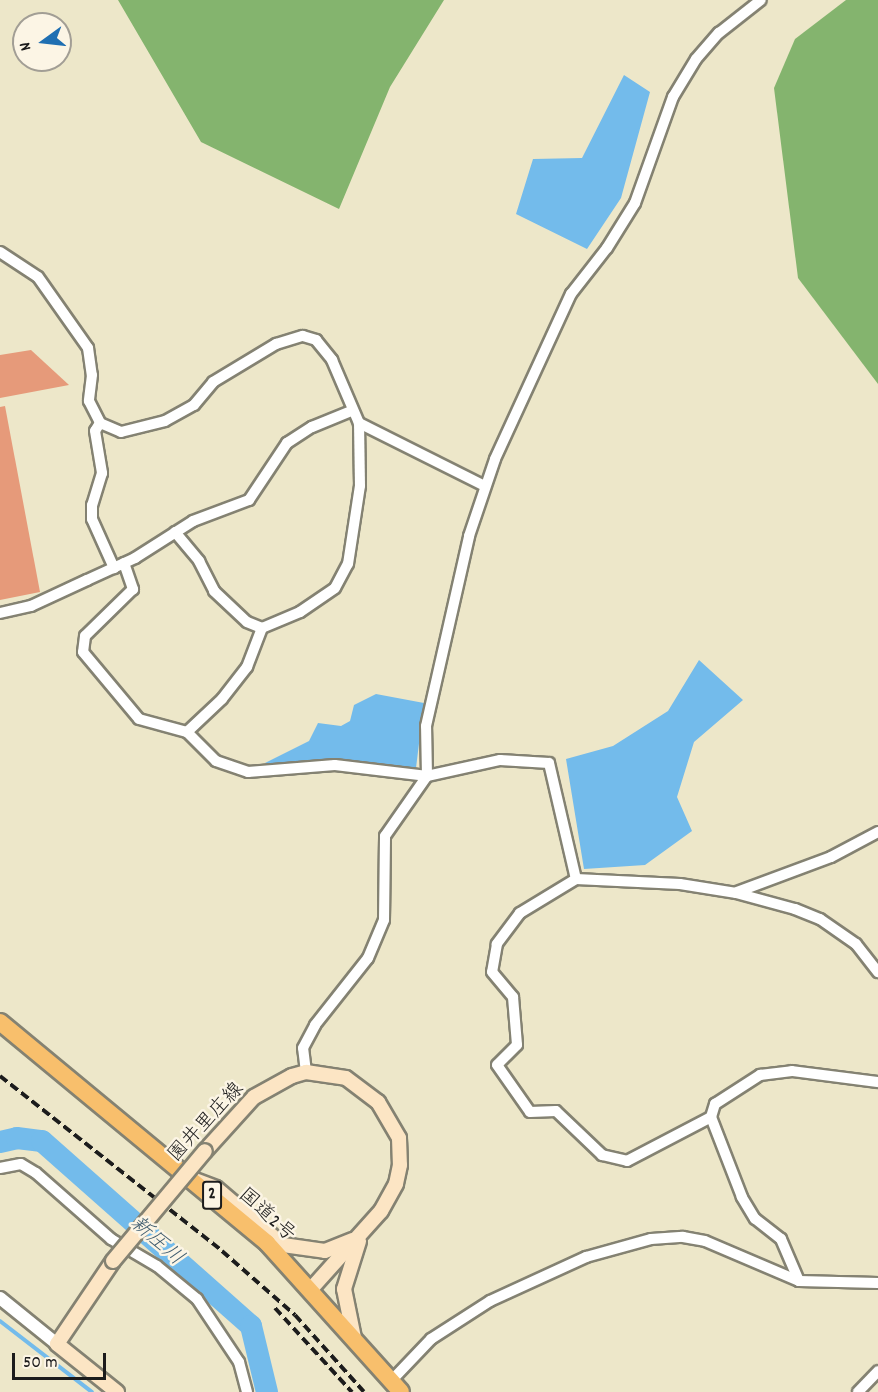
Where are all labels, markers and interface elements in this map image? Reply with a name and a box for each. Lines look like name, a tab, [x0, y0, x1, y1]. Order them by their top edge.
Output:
north arrow	[12, 12, 72, 72]
text: N	[14, 39, 38, 53]
street label: 園井里庄線	[164, 1078, 250, 1168]
road number: 2	[202, 1180, 222, 1210]
street label: 国道2号	[232, 1184, 300, 1248]
water label: 新圧川	[124, 1212, 188, 1272]
scale bar	[15, 1341, 110, 1379]
text: 50 m	[23, 1351, 58, 1376]

